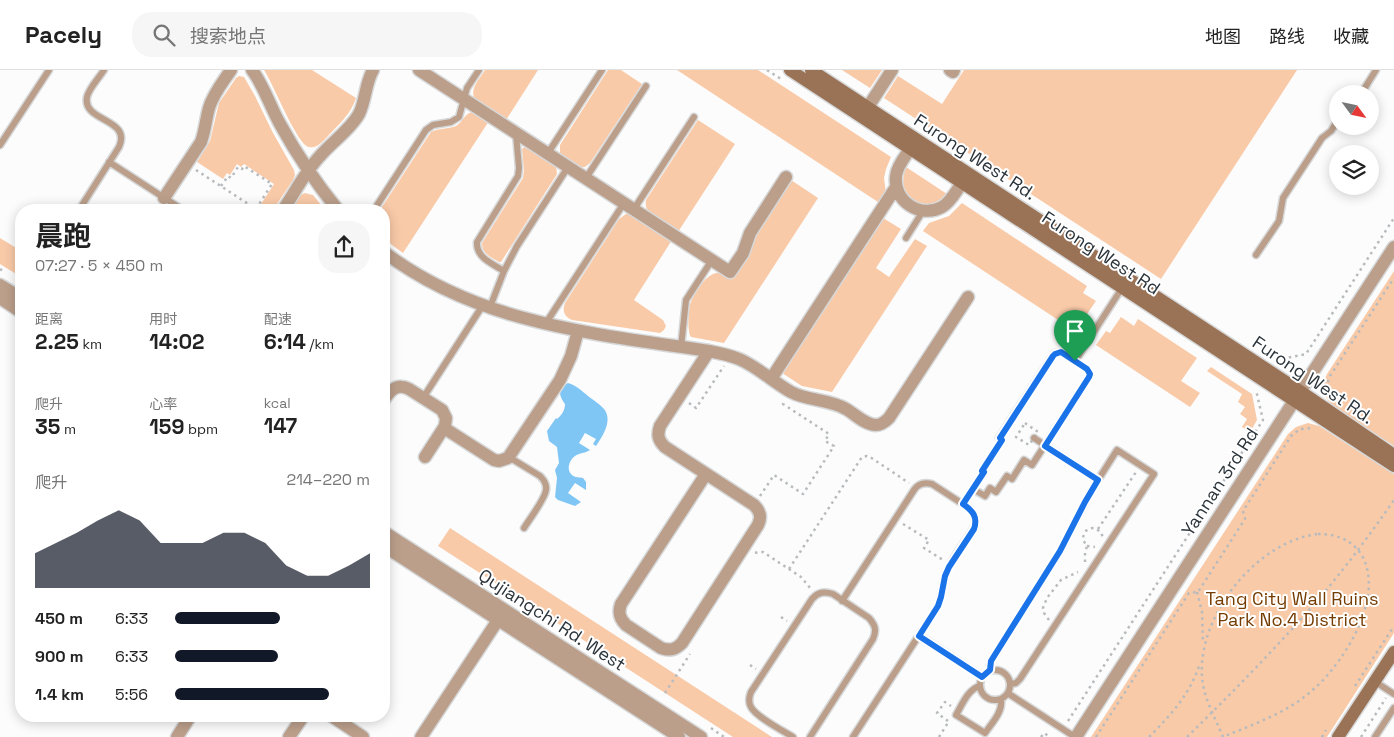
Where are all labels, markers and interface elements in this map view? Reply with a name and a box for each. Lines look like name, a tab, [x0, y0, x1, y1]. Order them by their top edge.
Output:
search box	[132, 12, 482, 57]
text: Pacely	[25, 19, 102, 50]
icon: search	[150, 21, 178, 49]
text: 搜索地点	[190, 24, 266, 49]
text: 地图	[1205, 25, 1241, 48]
text: 路线	[1269, 25, 1305, 48]
text: 收藏	[1333, 25, 1369, 48]
north arrow	[1329, 85, 1379, 135]
map controls	[1329, 85, 1379, 195]
street label: Furong West Rd.	[910, 108, 1041, 205]
button: layers	[1329, 145, 1379, 195]
street label: Furong West Rd	[1038, 206, 1165, 299]
text: 晨跑	[35, 218, 91, 254]
button: share	[318, 221, 370, 273]
text: 07:27 · 5 × 450 m	[35, 255, 163, 276]
text: 距离	[35, 310, 63, 328]
text: 用时	[149, 310, 177, 328]
text: 配速	[264, 310, 292, 328]
pin	[1054, 310, 1096, 361]
icon: arrive	[1061, 317, 1089, 345]
text: 2.25	[35, 328, 79, 355]
text: 14:02	[149, 328, 205, 355]
text: 6:14	[264, 328, 306, 355]
street label: Furong West Rd.	[1248, 331, 1378, 429]
text: km	[79, 335, 102, 353]
text: /km	[306, 335, 334, 353]
text: kcal	[264, 394, 291, 412]
text: 爬升	[35, 395, 63, 413]
text: 心率	[149, 395, 177, 413]
text: 147	[264, 412, 297, 439]
text: 35	[35, 413, 60, 440]
text: 159	[149, 413, 184, 440]
text: m	[60, 420, 76, 438]
text: bpm	[184, 420, 218, 438]
street label: Yannan 3rd Rd	[1176, 423, 1263, 540]
text: 214–220 m	[287, 469, 370, 490]
text: 爬升	[35, 472, 67, 493]
street label: Qujiangchi Rd. West	[474, 563, 630, 676]
park label: Tang City Wall Ruins Park No.4 District	[1206, 587, 1379, 631]
text: 450 m	[35, 608, 83, 629]
text: 6:33	[115, 608, 148, 629]
text: 900 m	[35, 646, 83, 667]
text: 6:33	[115, 646, 148, 667]
text: 1.4 km	[35, 684, 84, 705]
text: 5:56	[115, 684, 148, 705]

